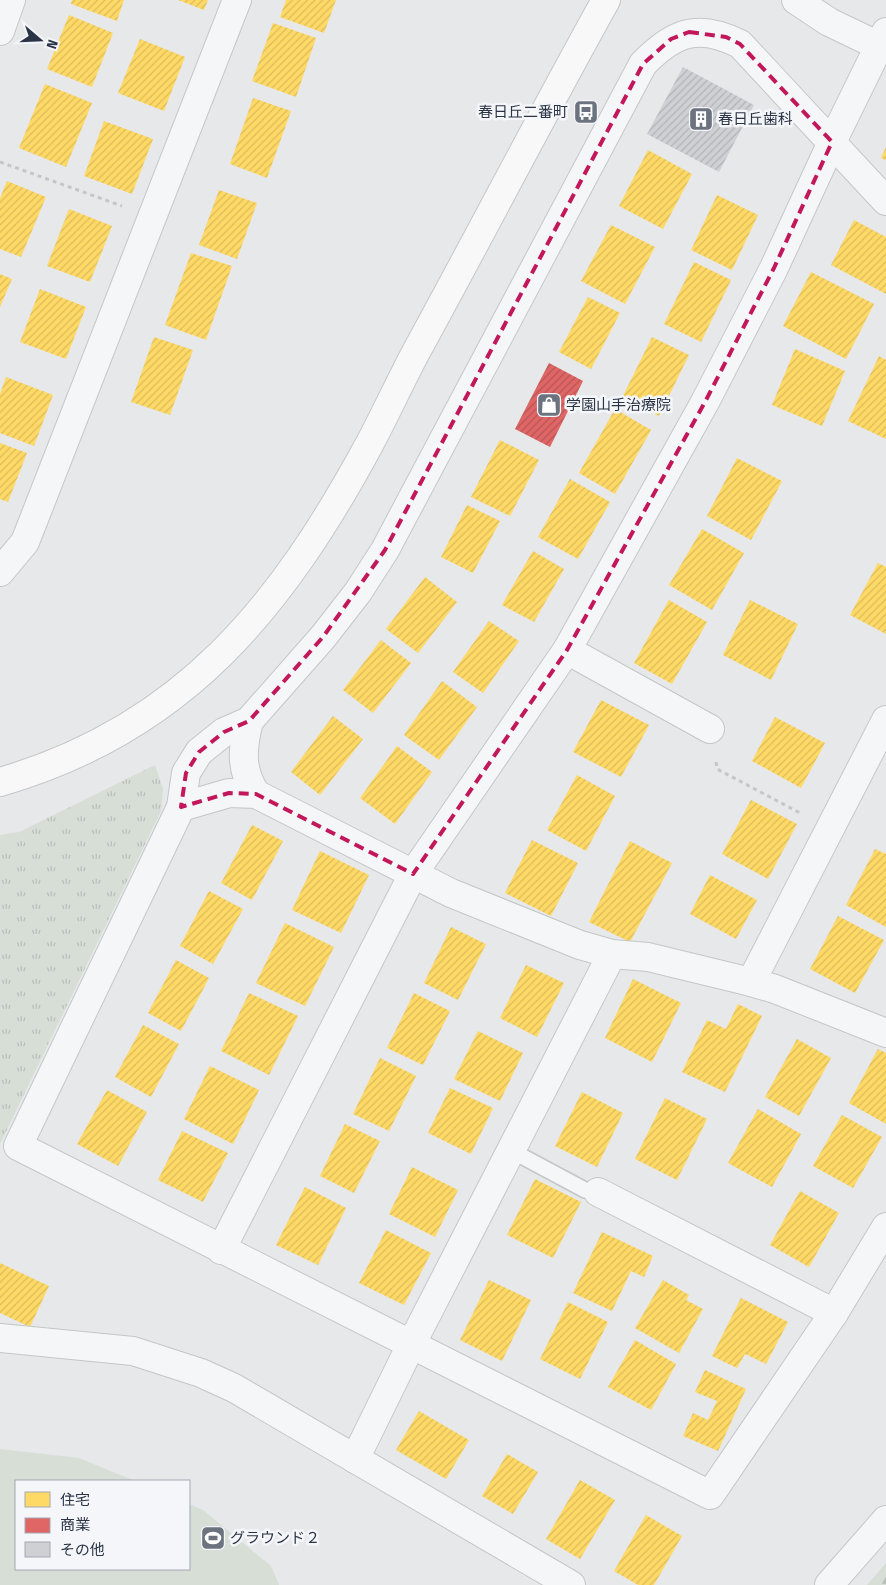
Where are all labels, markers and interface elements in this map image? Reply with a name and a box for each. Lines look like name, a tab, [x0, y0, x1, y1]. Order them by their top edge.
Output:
north arrow	[15, 15, 65, 65]
text: N	[42, 37, 61, 51]
bus stop icon: 春日丘二番町	[573, 99, 599, 125]
place label: 春日丘二番町	[478, 103, 568, 121]
building icon: 春日丘歯科	[688, 106, 714, 132]
place label: 春日丘歯科	[718, 110, 793, 128]
shop icon: 学園山手治療院	[536, 392, 562, 418]
place label: 学園山手治療院	[566, 396, 671, 414]
legend	[15, 1480, 190, 1570]
text: 住宅	[60, 1491, 90, 1509]
text: 商業	[60, 1516, 90, 1534]
sports icon: グラウンド２	[200, 1525, 226, 1551]
place label: グラウンド２	[230, 1529, 320, 1547]
text: その他	[60, 1541, 105, 1559]

